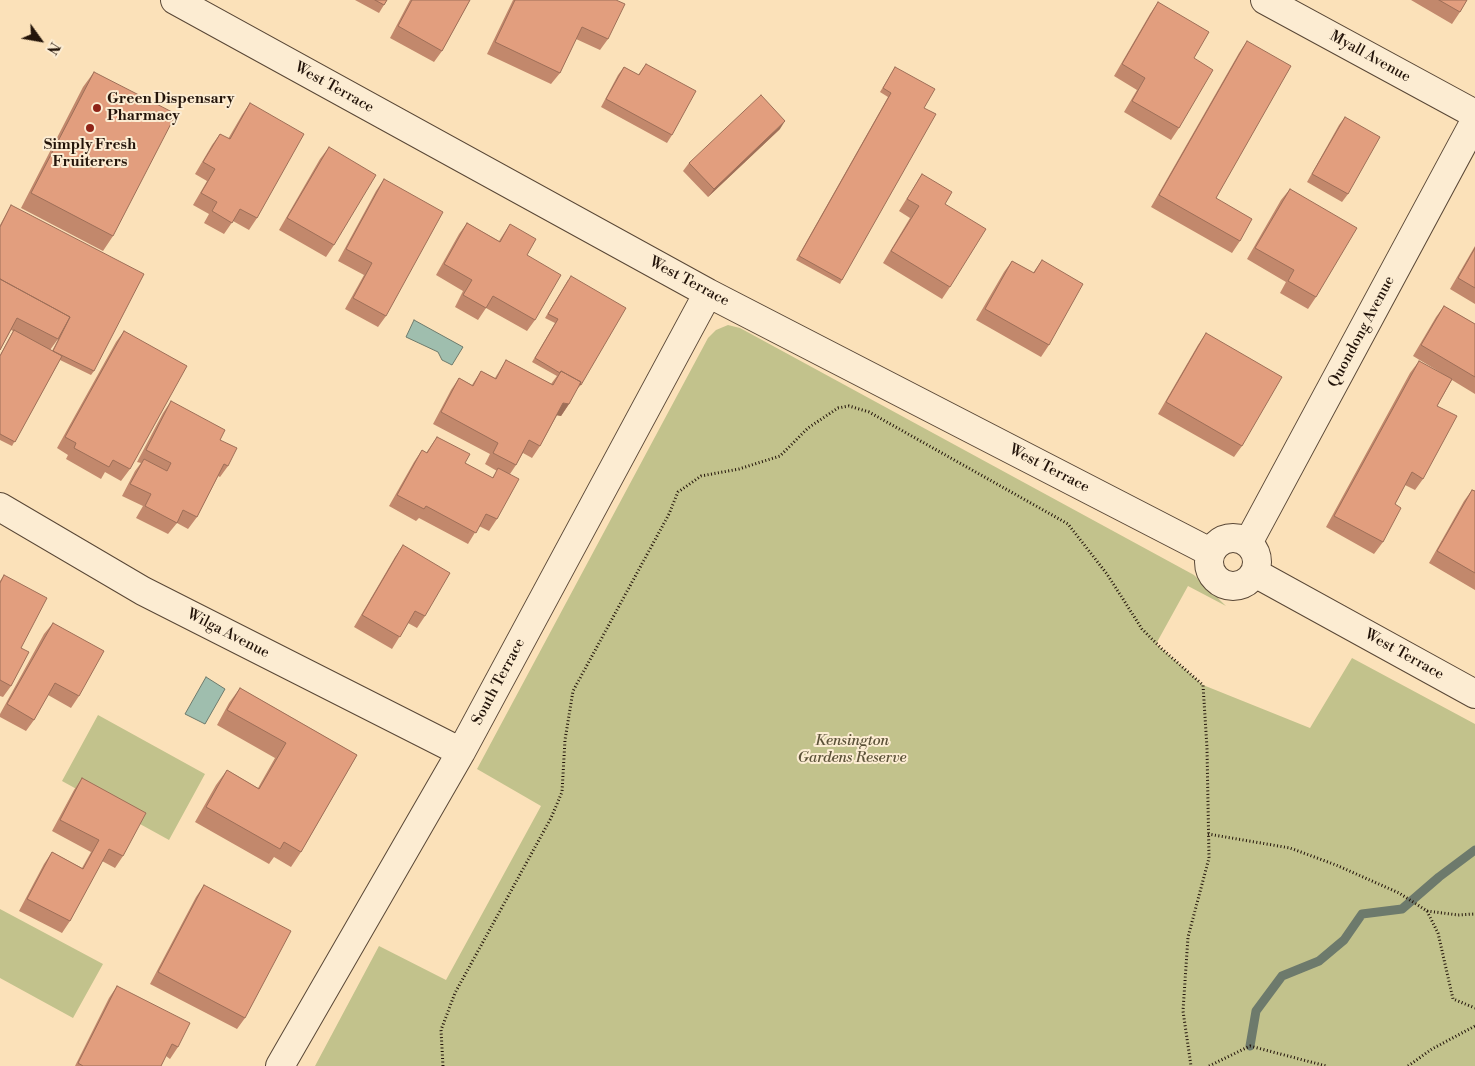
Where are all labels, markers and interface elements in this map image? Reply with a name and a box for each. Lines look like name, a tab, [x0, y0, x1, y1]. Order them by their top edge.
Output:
north arrow	[15, 15, 65, 65]
street label: Myall Avenue	[1327, 27, 1413, 87]
text: N	[42, 38, 63, 57]
street label: West Terrace	[291, 59, 377, 117]
place label: Green Dispensary Pharmacy	[107, 90, 234, 125]
marker: Green Dispensary Pharmacy	[91, 102, 103, 114]
marker: Simply Fresh Fruiterers	[84, 122, 96, 134]
place label: Simply Fresh Fruiterers	[44, 136, 136, 171]
street label: West Terrace	[646, 253, 732, 311]
street label: Quondong Avenue	[1325, 273, 1399, 391]
street label: West Terrace	[1006, 441, 1092, 497]
street label: Wilga Avenue	[184, 605, 272, 663]
street label: West Terrace	[1361, 626, 1447, 684]
street label: South Terrace	[469, 635, 529, 729]
park label: Kensington Gardens Reserve	[798, 732, 906, 767]

